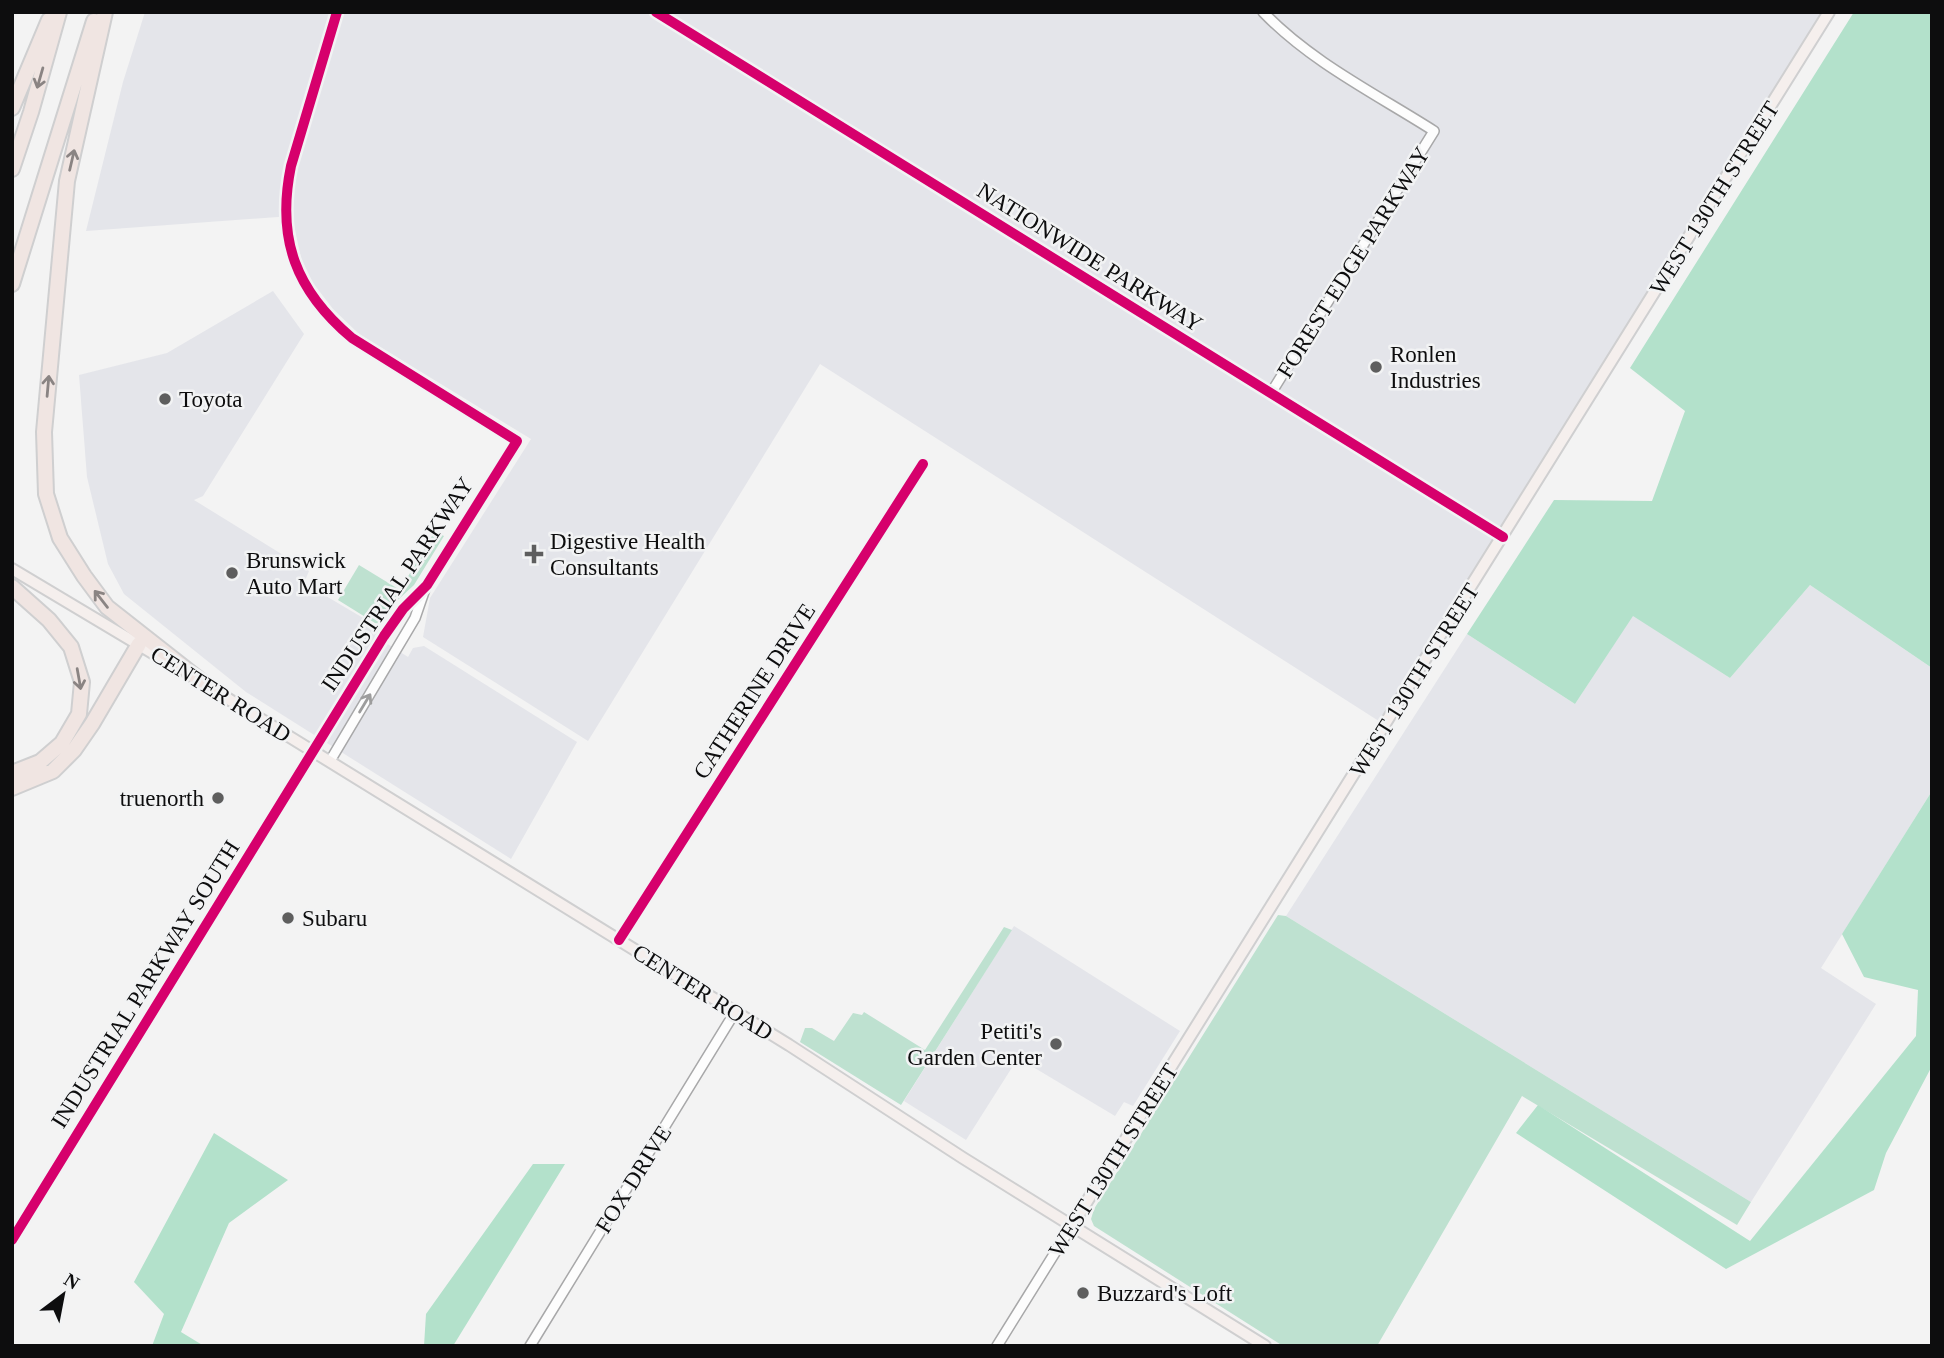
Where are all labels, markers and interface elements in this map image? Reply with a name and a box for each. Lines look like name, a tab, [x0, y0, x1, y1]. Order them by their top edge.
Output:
one-way arrow	[33, 67, 46, 89]
street label: WEST 130TH STREET	[1645, 97, 1784, 300]
street label: FOREST EDGE PARKWAY	[1272, 142, 1435, 382]
one-way arrow	[66, 149, 79, 172]
street label: NATIONWIDE PARKWAY	[972, 178, 1207, 337]
place label: Ronlen Industries	[1390, 342, 1481, 393]
marker: Ronlen Industries	[1368, 359, 1384, 375]
one-way arrow	[42, 375, 55, 398]
place label: Toyota	[179, 387, 243, 412]
marker: Toyota	[157, 391, 173, 407]
street label: INDUSTRIAL PARKWAY	[316, 472, 479, 696]
place label: Digestive Health Consultants	[550, 529, 706, 580]
marker: Digestive Health Consultants	[524, 544, 544, 564]
place label: Brunswick Auto Mart	[246, 548, 346, 599]
marker: Brunswick Auto Mart	[224, 565, 240, 581]
street label: WEST 130TH STREET	[1345, 579, 1484, 782]
one-way arrow	[93, 590, 108, 608]
street label: CATHERINE DRIVE	[688, 599, 820, 784]
street label: CENTER ROAD	[146, 641, 295, 748]
one-way arrow	[73, 667, 86, 690]
one-way arrow	[358, 693, 372, 713]
place label: truenorth	[120, 786, 204, 811]
marker: truenorth	[210, 790, 226, 806]
street label: INDUSTRIAL PARKWAY SOUTH	[46, 836, 245, 1132]
place label: Subaru	[302, 906, 368, 931]
marker: Subaru	[280, 910, 296, 926]
street label: CENTER ROAD	[628, 939, 777, 1046]
place label: Petiti's Garden Center	[907, 1019, 1042, 1070]
marker: Petiti's Garden Center	[1048, 1036, 1064, 1052]
street label: WEST 130TH STREET	[1044, 1059, 1183, 1262]
street label: FOX DRIVE	[590, 1121, 676, 1238]
north arrow	[28, 1260, 98, 1330]
text: N	[60, 1268, 83, 1294]
place label: Buzzard's Loft	[1097, 1281, 1233, 1306]
marker: Buzzard's Loft	[1075, 1285, 1091, 1301]

